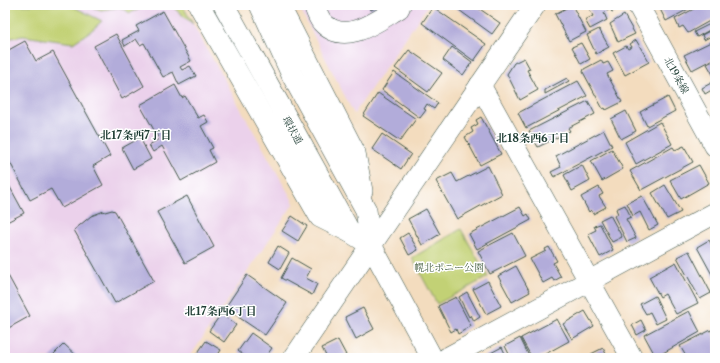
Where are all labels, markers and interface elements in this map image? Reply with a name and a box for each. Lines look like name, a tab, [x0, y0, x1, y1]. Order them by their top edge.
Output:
street label: 北19条線	[661, 55, 692, 96]
street label: 環状通	[280, 114, 306, 147]
district label: 北17条西7丁目	[100, 128, 172, 142]
district label: 北18条西6丁目	[496, 131, 570, 145]
park label: 幌北ポニー公園	[414, 261, 484, 274]
district label: 北17条西6丁目	[185, 304, 257, 318]

